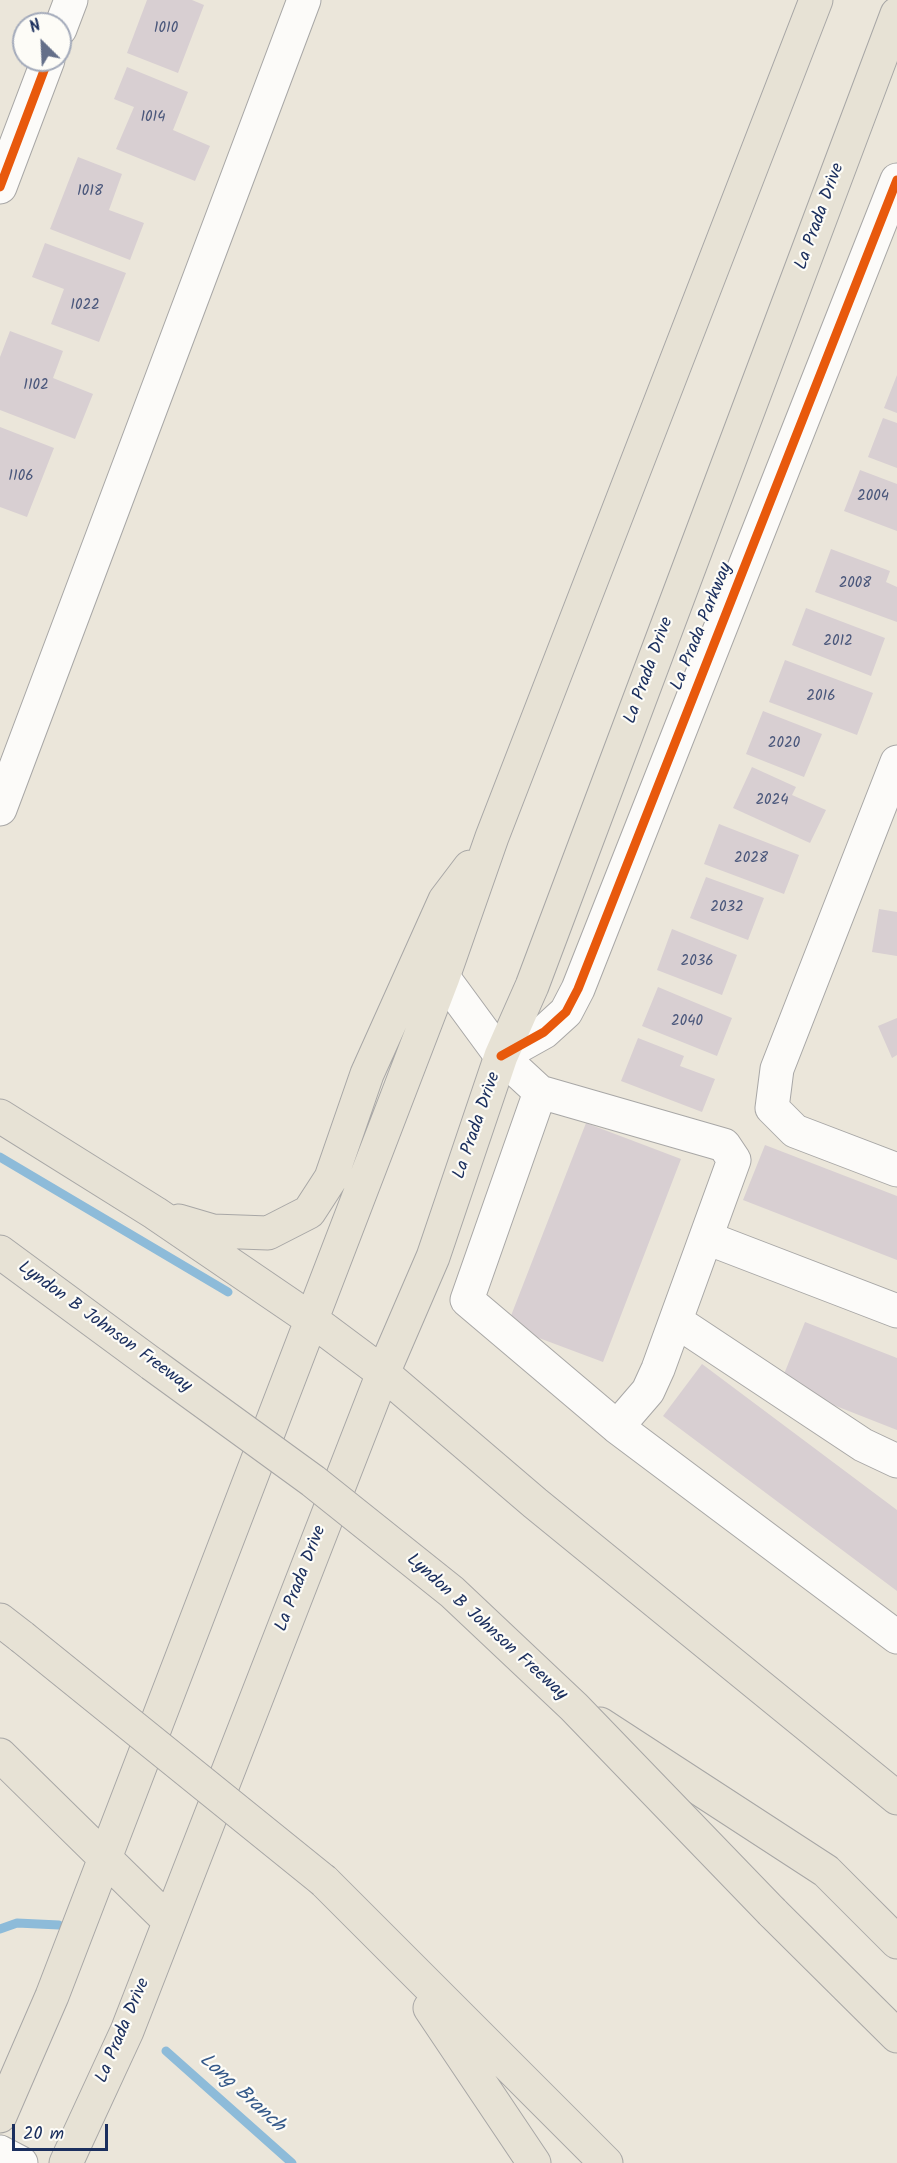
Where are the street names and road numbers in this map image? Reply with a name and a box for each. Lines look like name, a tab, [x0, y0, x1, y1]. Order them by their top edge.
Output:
street label: La Prada Drive	[792, 161, 850, 273]
street label: La Prada Parkway	[668, 560, 738, 694]
street label: La Prada Drive	[621, 615, 679, 727]
street label: La Prada Drive	[450, 1070, 506, 1182]
street label: Lyndon B Johnson Freeway	[13, 1258, 195, 1398]
street label: La Prada Drive	[272, 1523, 332, 1635]
street label: Lyndon B Johnson Freeway	[401, 1550, 571, 1706]
street label: La Prada Drive	[92, 1975, 156, 2087]

